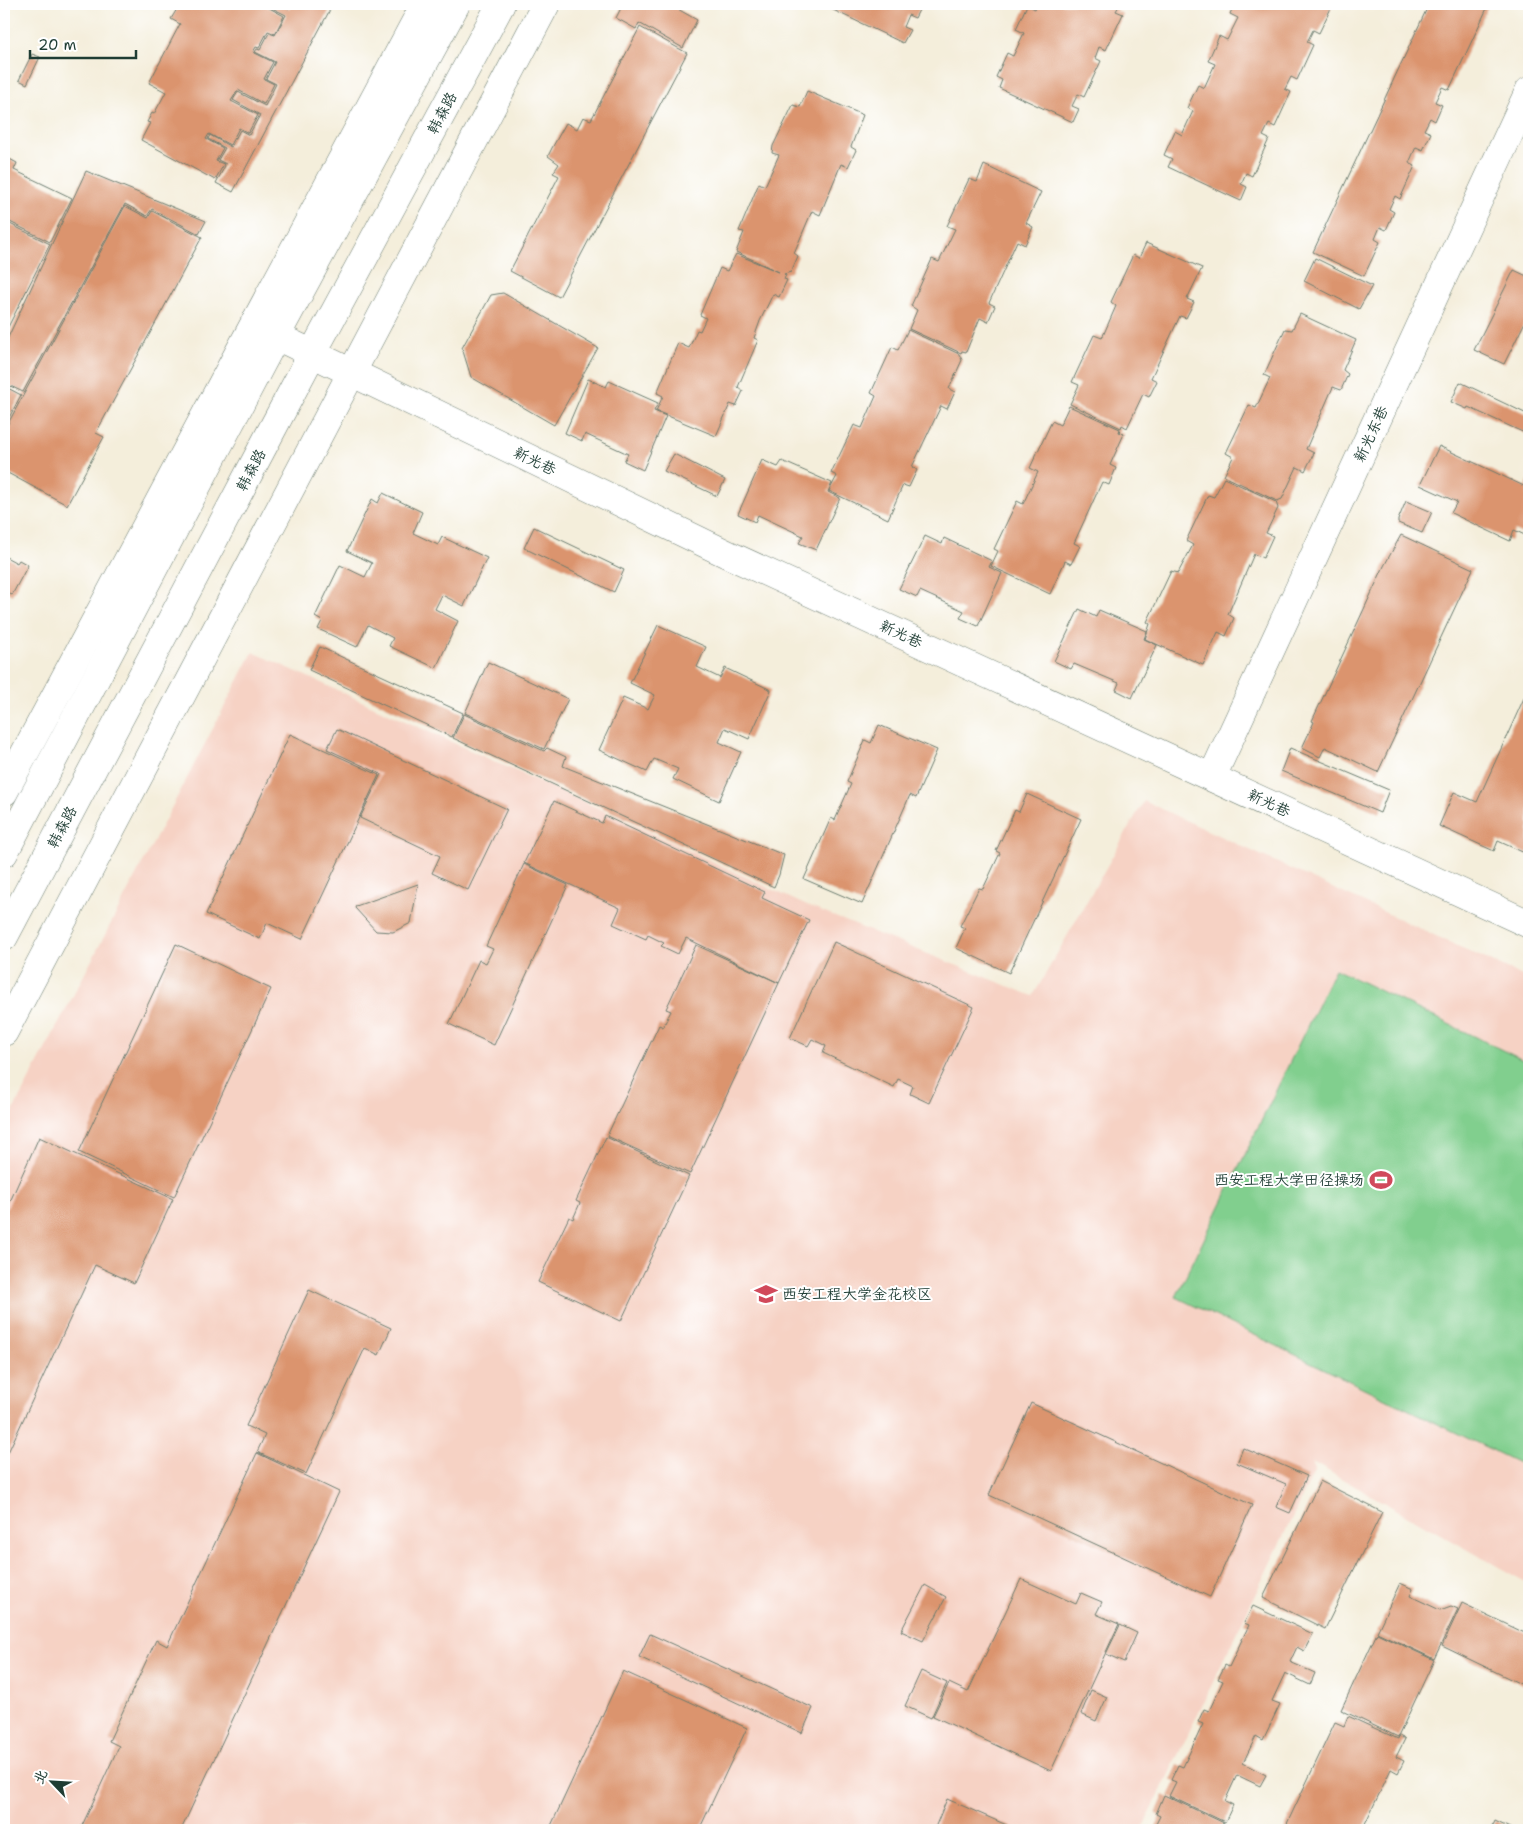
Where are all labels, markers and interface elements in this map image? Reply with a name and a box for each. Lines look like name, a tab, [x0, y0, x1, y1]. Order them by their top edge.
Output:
scale bar	[30, 28, 136, 60]
text: 20 m	[38, 35, 77, 55]
street label: 韩森路	[423, 88, 461, 138]
street label: 新光东巷	[1349, 403, 1393, 465]
street label: 新光巷	[510, 442, 560, 480]
street label: 韩森路	[232, 445, 270, 495]
street label: 新光巷	[876, 615, 926, 653]
street label: 新光巷	[1244, 784, 1294, 822]
street label: 韩森路	[43, 802, 81, 852]
sports icon: 西安工程大学田径操场	[1368, 1167, 1394, 1193]
place label: 西安工程大学田径操场	[1214, 1170, 1364, 1190]
school or university icon: 西安工程大学金花校区	[753, 1281, 779, 1307]
place label: 西安工程大学金花校区	[782, 1284, 932, 1304]
north arrow	[28, 1756, 78, 1806]
text: 北	[29, 1766, 51, 1787]

